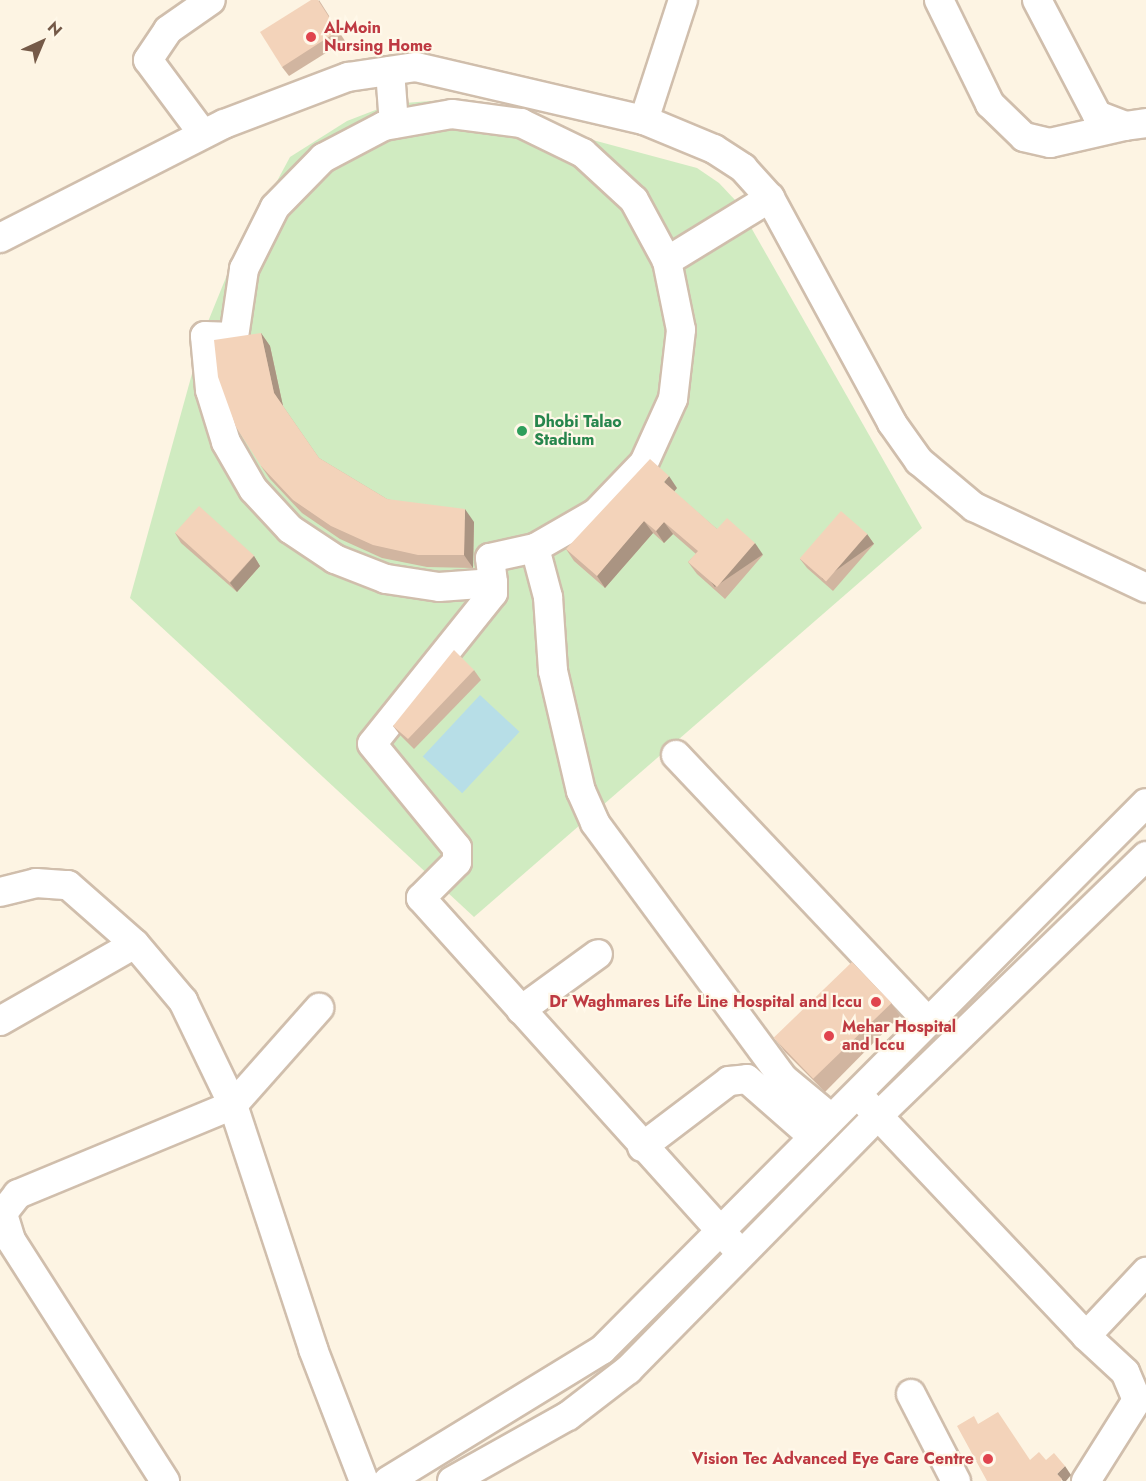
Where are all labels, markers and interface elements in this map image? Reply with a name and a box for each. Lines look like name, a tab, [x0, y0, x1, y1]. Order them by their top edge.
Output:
north arrow	[12, 12, 72, 72]
text: N	[42, 16, 67, 41]
place label: Al-Moin Nursing Home	[324, 18, 432, 56]
marker: Al-Moin Nursing Home	[302, 28, 320, 46]
place label: Dhobi Talao Stadium	[534, 412, 622, 450]
marker: Dhobi Talao Stadium	[515, 424, 529, 438]
place label: Dr Waghmares Life Line Hospital and Iccu	[549, 992, 862, 1012]
marker: Dr Waghmares Life Line Hospital and Iccu	[867, 993, 885, 1011]
place label: Mehar Hospital and Iccu	[842, 1017, 956, 1055]
marker: Mehar Hospital and Iccu	[820, 1027, 838, 1045]
place label: Vision Tec Advanced Eye Care Centre	[692, 1449, 974, 1469]
marker: Vision Tec Advanced Eye Care Centre	[979, 1450, 997, 1468]

